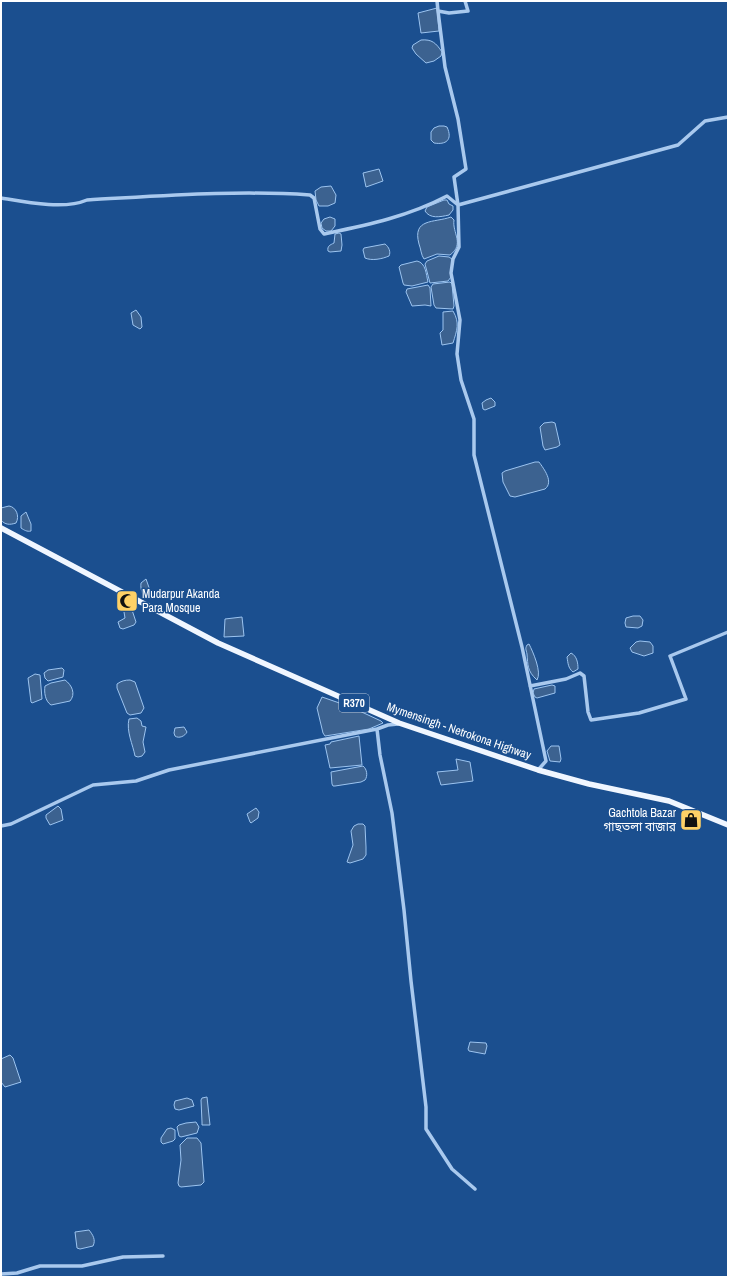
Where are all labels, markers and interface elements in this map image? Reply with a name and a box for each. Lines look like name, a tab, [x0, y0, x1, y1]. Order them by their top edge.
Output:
place label: Mudarpur Akanda Para Mosque	[142, 586, 220, 616]
mosque icon: Mudarpur Akanda Para Mosque	[114, 588, 140, 614]
road number: R370	[339, 694, 369, 712]
street label: Mymensingh - Netrokona Highway	[385, 699, 533, 763]
place label: Gachtola Bazar গাছতলা বাজার	[604, 805, 677, 835]
shop icon: Gachtola Bazar গাছতলা বাজার	[678, 807, 704, 833]

